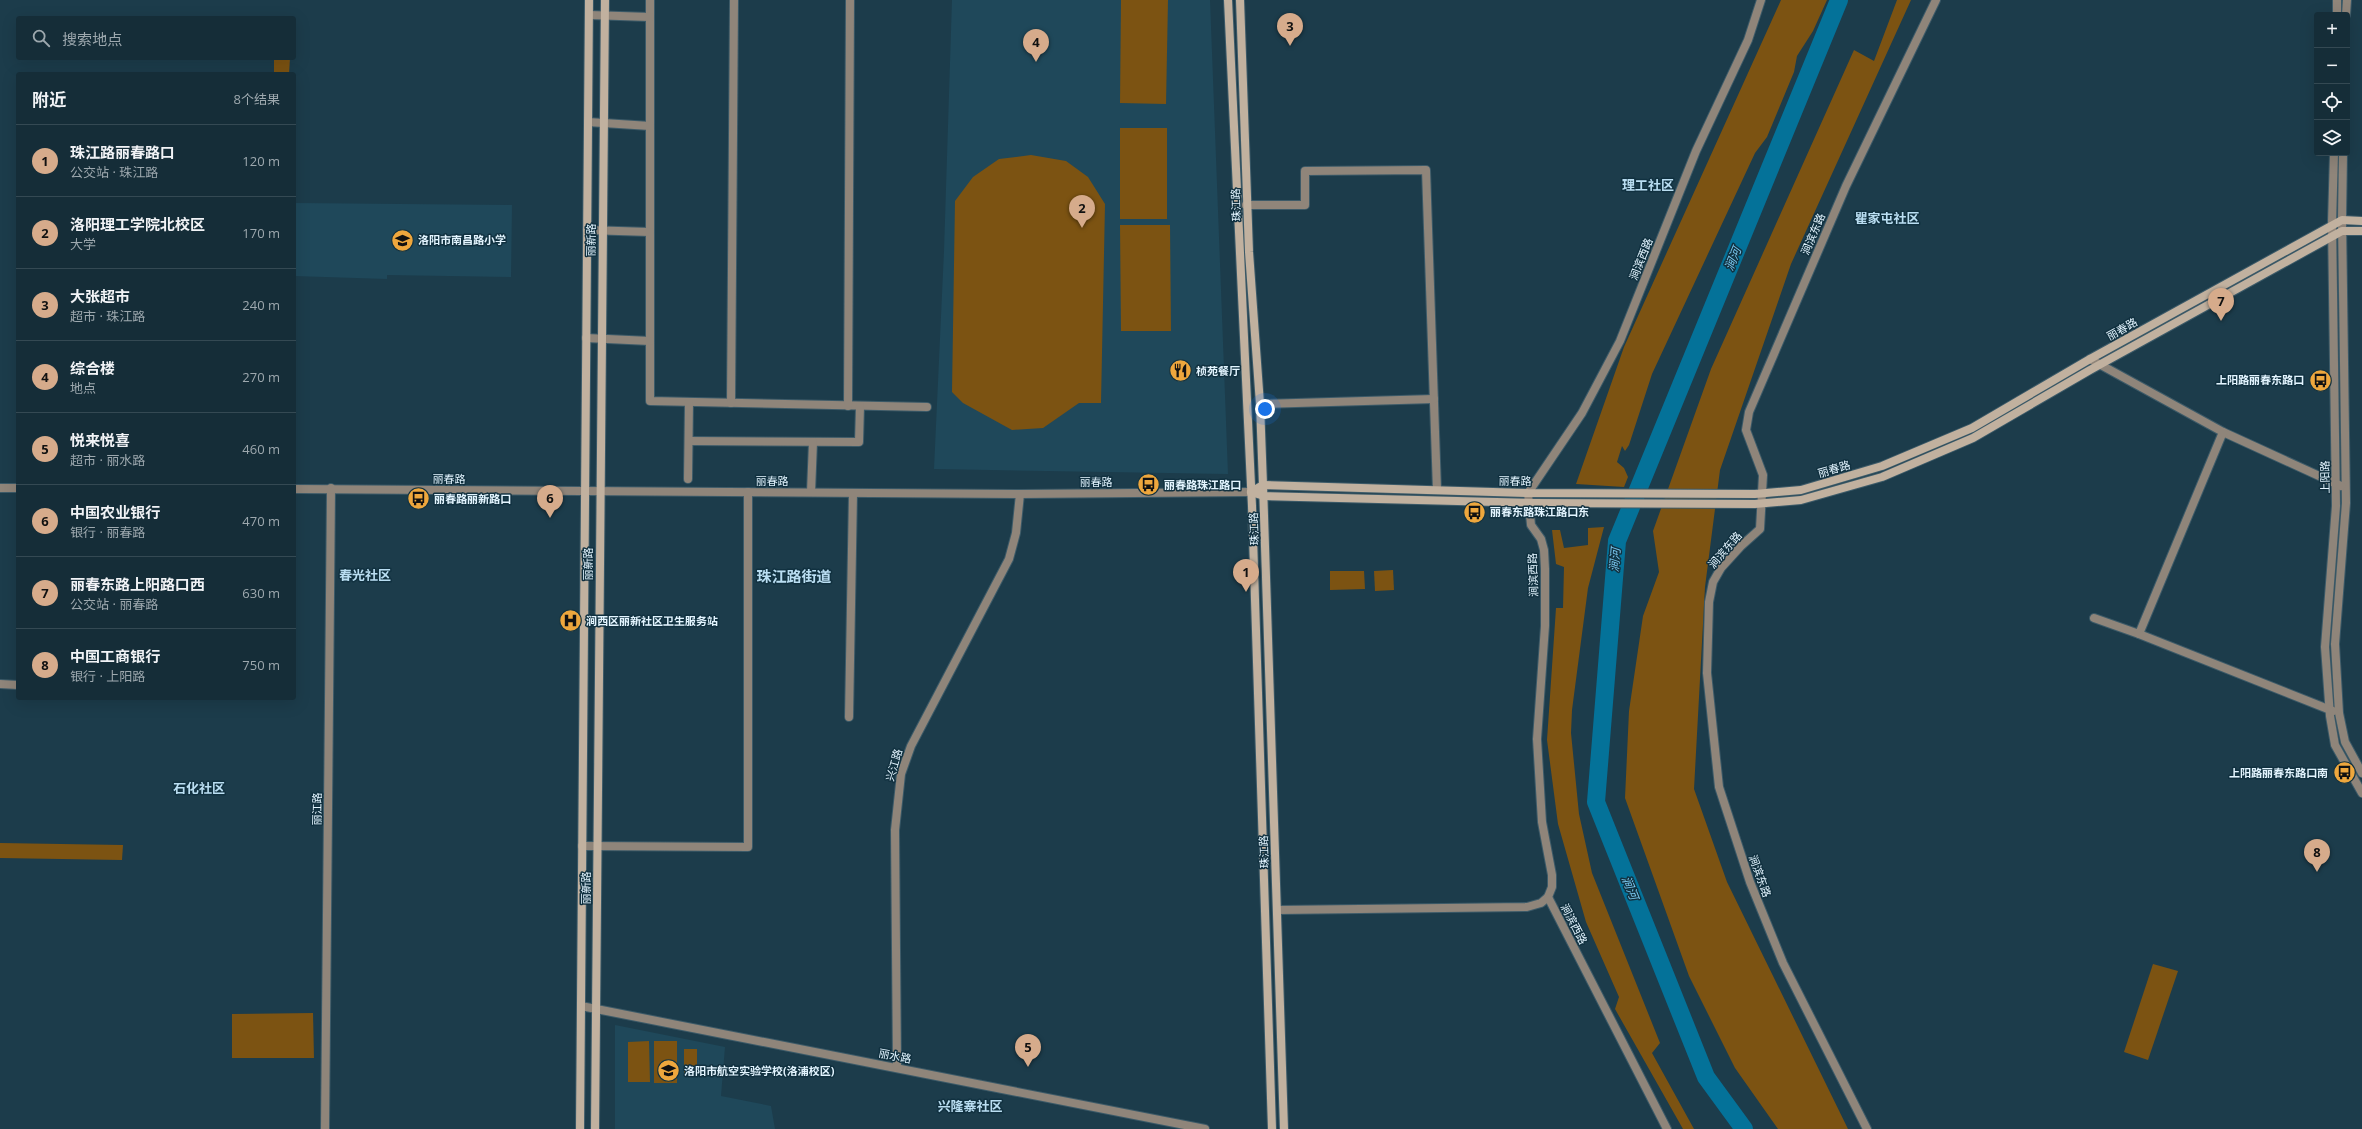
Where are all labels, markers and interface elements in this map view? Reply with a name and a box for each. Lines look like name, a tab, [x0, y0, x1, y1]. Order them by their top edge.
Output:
map controls	[2314, 12, 2350, 156]
button: +	[2314, 12, 2350, 48]
pin: 3	[1277, 13, 1303, 46]
search box	[16, 16, 296, 60]
icon: search	[30, 27, 52, 49]
text: 搜索地点	[62, 29, 122, 49]
pin: 4	[1023, 29, 1049, 62]
button: −	[2314, 48, 2350, 84]
button: locate	[2314, 84, 2350, 120]
text: 附近	[32, 88, 66, 111]
text: 8个结果	[234, 90, 280, 108]
button: layers	[2314, 120, 2350, 156]
text: 珠江路丽春路口	[70, 142, 175, 162]
text: 1	[41, 152, 49, 170]
text: 120 m	[242, 152, 280, 170]
text: 公交站 · 珠江路	[70, 163, 158, 181]
district label: 理工社区	[1622, 176, 1674, 194]
street label: 珠江路	[1227, 188, 1244, 222]
pin: 2	[1069, 195, 1095, 228]
district label: 瞿家屯社区	[1854, 209, 1920, 227]
street label: 涧滨东路	[1797, 211, 1828, 257]
text: 洛阳理工学院北校区	[70, 214, 205, 234]
street label: 丽新路	[583, 223, 598, 257]
text: 2	[41, 224, 49, 242]
text: 170 m	[242, 224, 280, 242]
school or university icon: 洛阳市南昌路小学	[390, 227, 416, 253]
place label: 洛阳市南昌路小学	[418, 232, 506, 247]
text: 大学	[70, 235, 96, 253]
street label: 涧滨西路	[1625, 236, 1656, 282]
water label: 涧河	[1720, 243, 1746, 273]
text: 大张超市	[70, 286, 130, 306]
pin: 7	[2208, 288, 2234, 321]
text: 3	[41, 296, 49, 314]
text: 240 m	[242, 296, 280, 314]
text: 超市 · 珠江路	[70, 307, 145, 325]
street label: 丽春路	[2104, 314, 2140, 343]
text: 综合楼	[70, 358, 115, 378]
restaurant icon: 桢苑餐厅	[1168, 358, 1194, 384]
place label: 桢苑餐厅	[1196, 363, 1240, 378]
bus stop icon: 上阳路丽春东路口	[2307, 367, 2333, 393]
text: 4	[41, 368, 49, 386]
text: 270 m	[242, 368, 280, 386]
place label: 上阳路丽春东路口	[2216, 372, 2304, 387]
text: 地点	[70, 379, 96, 397]
your location	[1255, 399, 1275, 419]
text: 悦来悦喜	[70, 430, 130, 450]
text: 5	[41, 440, 49, 458]
text: 460 m	[242, 440, 280, 458]
text: 超市 · 丽水路	[70, 451, 145, 469]
street label: 丽春路	[1816, 457, 1852, 480]
street label: 上阳路	[2317, 460, 2332, 494]
street label: 丽春路	[432, 471, 466, 486]
bus stop icon: 丽春路珠江路口	[1136, 472, 1162, 498]
street label: 丽春路	[756, 473, 789, 488]
street label: 丽春路	[1498, 473, 1532, 488]
street label: 丽春路	[1080, 474, 1113, 489]
place label: 丽春路珠江路口	[1164, 477, 1241, 492]
pin: 6	[537, 485, 563, 518]
bus stop icon: 丽春路丽新路口	[405, 486, 431, 512]
place label: 丽春路丽新路口	[434, 491, 511, 506]
bus stop icon: 丽春东路珠江路口东	[1461, 499, 1487, 525]
text: 中国农业银行	[70, 502, 160, 522]
place label: 丽春东路珠江路口东	[1490, 504, 1589, 519]
text: 6	[41, 512, 49, 530]
text: 470 m	[242, 512, 280, 530]
street label: 珠江路	[1245, 512, 1262, 546]
text: 银行 · 丽春路	[70, 523, 145, 541]
street label: 涧滨东路	[1705, 528, 1745, 571]
water label: 涧河	[1605, 545, 1624, 573]
street label: 丽新路	[580, 548, 595, 581]
street label: 涧滨西路	[1524, 553, 1541, 597]
pin: 1	[1233, 559, 1259, 592]
district label: 春光社区	[339, 566, 391, 584]
district label: 珠江路街道	[756, 566, 832, 586]
text: 丽春东路上阳路口西	[70, 574, 205, 594]
text: 7	[41, 584, 49, 602]
text: 630 m	[242, 584, 280, 602]
text: 公交站 · 丽春路	[70, 595, 158, 613]
hospital icon: 涧西区丽新社区卫生服务站	[557, 608, 583, 634]
place label: 涧西区丽新社区卫生服务站	[586, 613, 718, 628]
text: 中国工商银行	[70, 646, 160, 666]
text: 8	[41, 656, 49, 674]
text: 750 m	[242, 656, 280, 674]
text: 银行 · 上阳路	[70, 667, 145, 685]
street label: 兴江路	[882, 747, 905, 783]
bus stop icon: 上阳路丽春东路口南	[2331, 760, 2357, 786]
place label: 上阳路丽春东路口南	[2229, 765, 2328, 780]
district label: 石化社区	[173, 779, 225, 797]
street label: 丽江路	[309, 792, 324, 826]
street label: 珠江路	[1255, 835, 1272, 869]
pin: 8	[2304, 839, 2330, 872]
street label: 涧滨东路	[1746, 853, 1775, 899]
street label: 丽新路	[578, 872, 593, 905]
water label: 涧河	[1618, 873, 1644, 904]
street label: 涧滨西路	[1558, 901, 1591, 947]
pin: 5	[1015, 1034, 1041, 1067]
street label: 丽水路	[877, 1045, 913, 1066]
school or university icon: 洛阳市航空实验学校(洛浦校区)	[656, 1058, 682, 1084]
place label: 洛阳市航空实验学校(洛浦校区)	[684, 1063, 835, 1078]
district label: 兴隆寨社区	[937, 1097, 1003, 1115]

